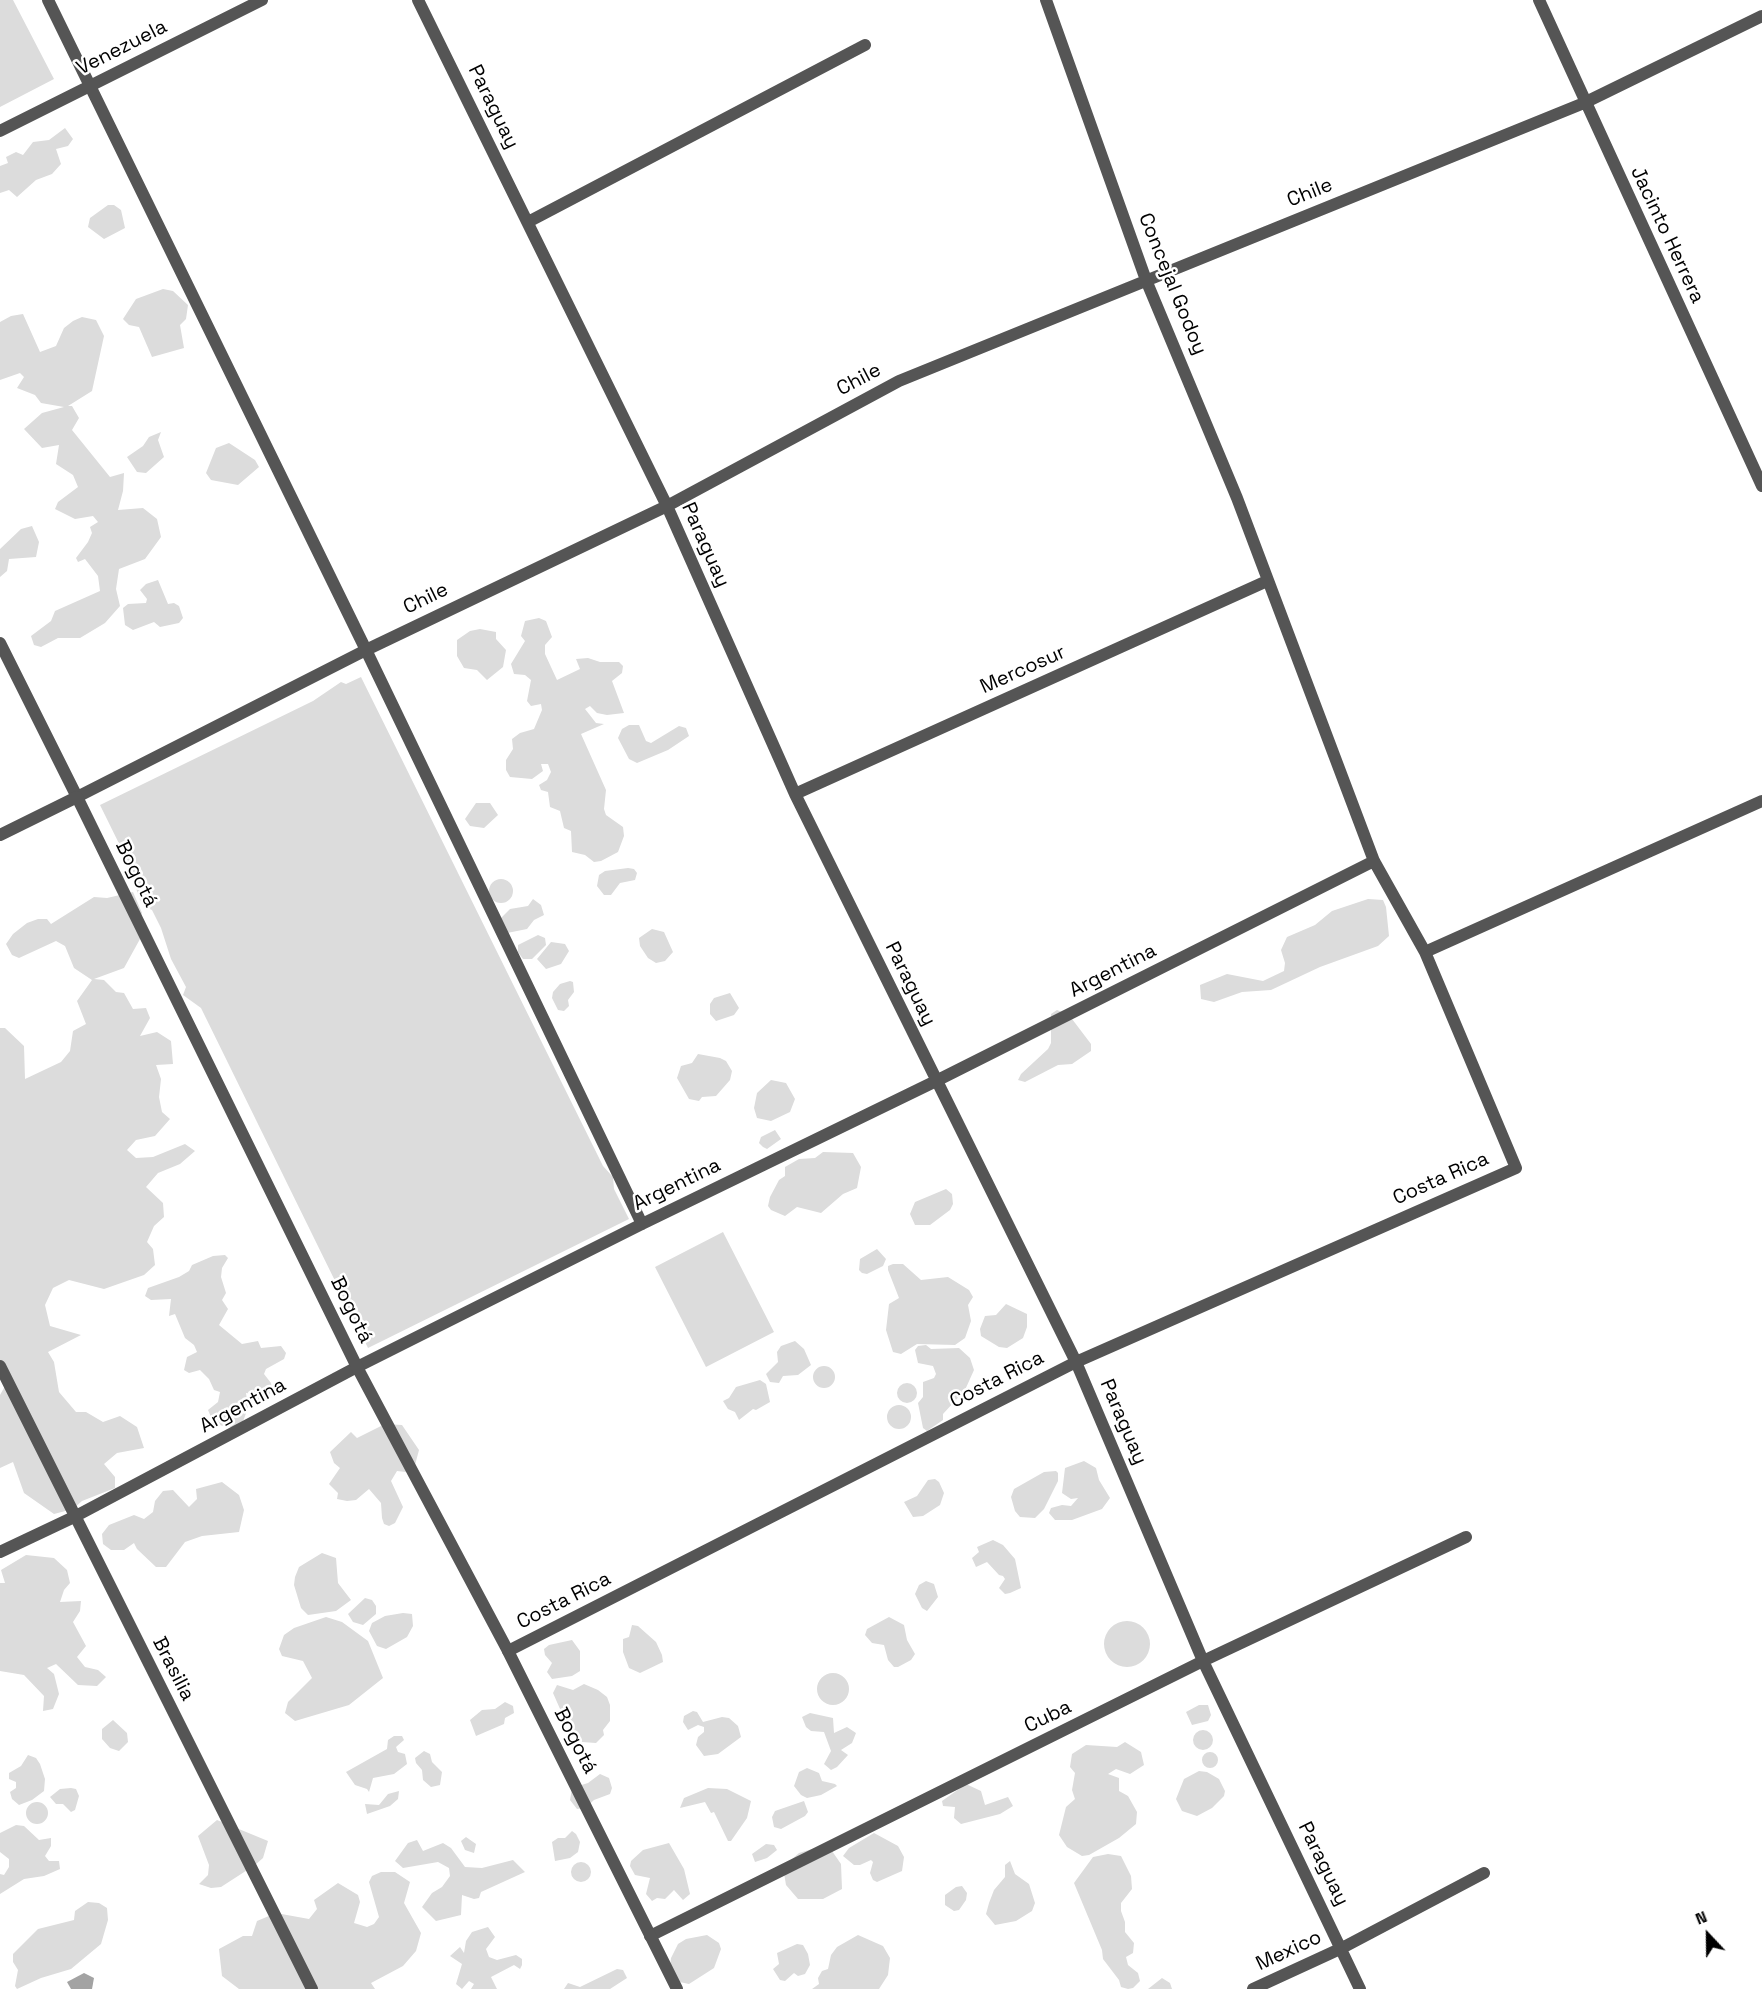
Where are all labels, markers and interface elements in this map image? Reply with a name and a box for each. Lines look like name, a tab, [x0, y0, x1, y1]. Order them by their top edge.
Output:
street label: Venezuela	[73, 15, 171, 81]
street label: Paraguay	[462, 61, 524, 153]
street label: Jacinto Herrera	[1625, 163, 1709, 307]
street label: Chile	[1284, 173, 1336, 213]
street label: Concejal Godoy	[1133, 210, 1211, 358]
street label: Chile	[833, 358, 885, 402]
street label: Paraguay	[676, 499, 734, 591]
street label: Chile	[400, 578, 452, 620]
street label: Mercosur	[977, 641, 1069, 699]
street label: Bogotá	[110, 837, 162, 911]
street label: Paraguay	[879, 938, 941, 1030]
street label: Argentina	[1066, 939, 1160, 1003]
street label: Costa Rica	[1389, 1147, 1493, 1211]
street label: Argentina	[629, 1154, 725, 1216]
street label: Bogotá	[325, 1273, 377, 1347]
street label: Costa Rica	[946, 1346, 1048, 1414]
street label: Argentina	[196, 1373, 290, 1439]
street label: Paraguay	[1094, 1376, 1152, 1468]
street label: Costa Rica	[513, 1567, 615, 1635]
street label: Brasilia	[147, 1633, 199, 1705]
street label: Cuba	[1021, 1695, 1075, 1739]
street label: Bogotá	[548, 1704, 602, 1778]
street label: Paraguay	[1292, 1818, 1354, 1910]
north arrow	[1678, 1905, 1738, 1965]
text: N	[1692, 1906, 1710, 1930]
street label: Mexico	[1252, 1925, 1326, 1977]

